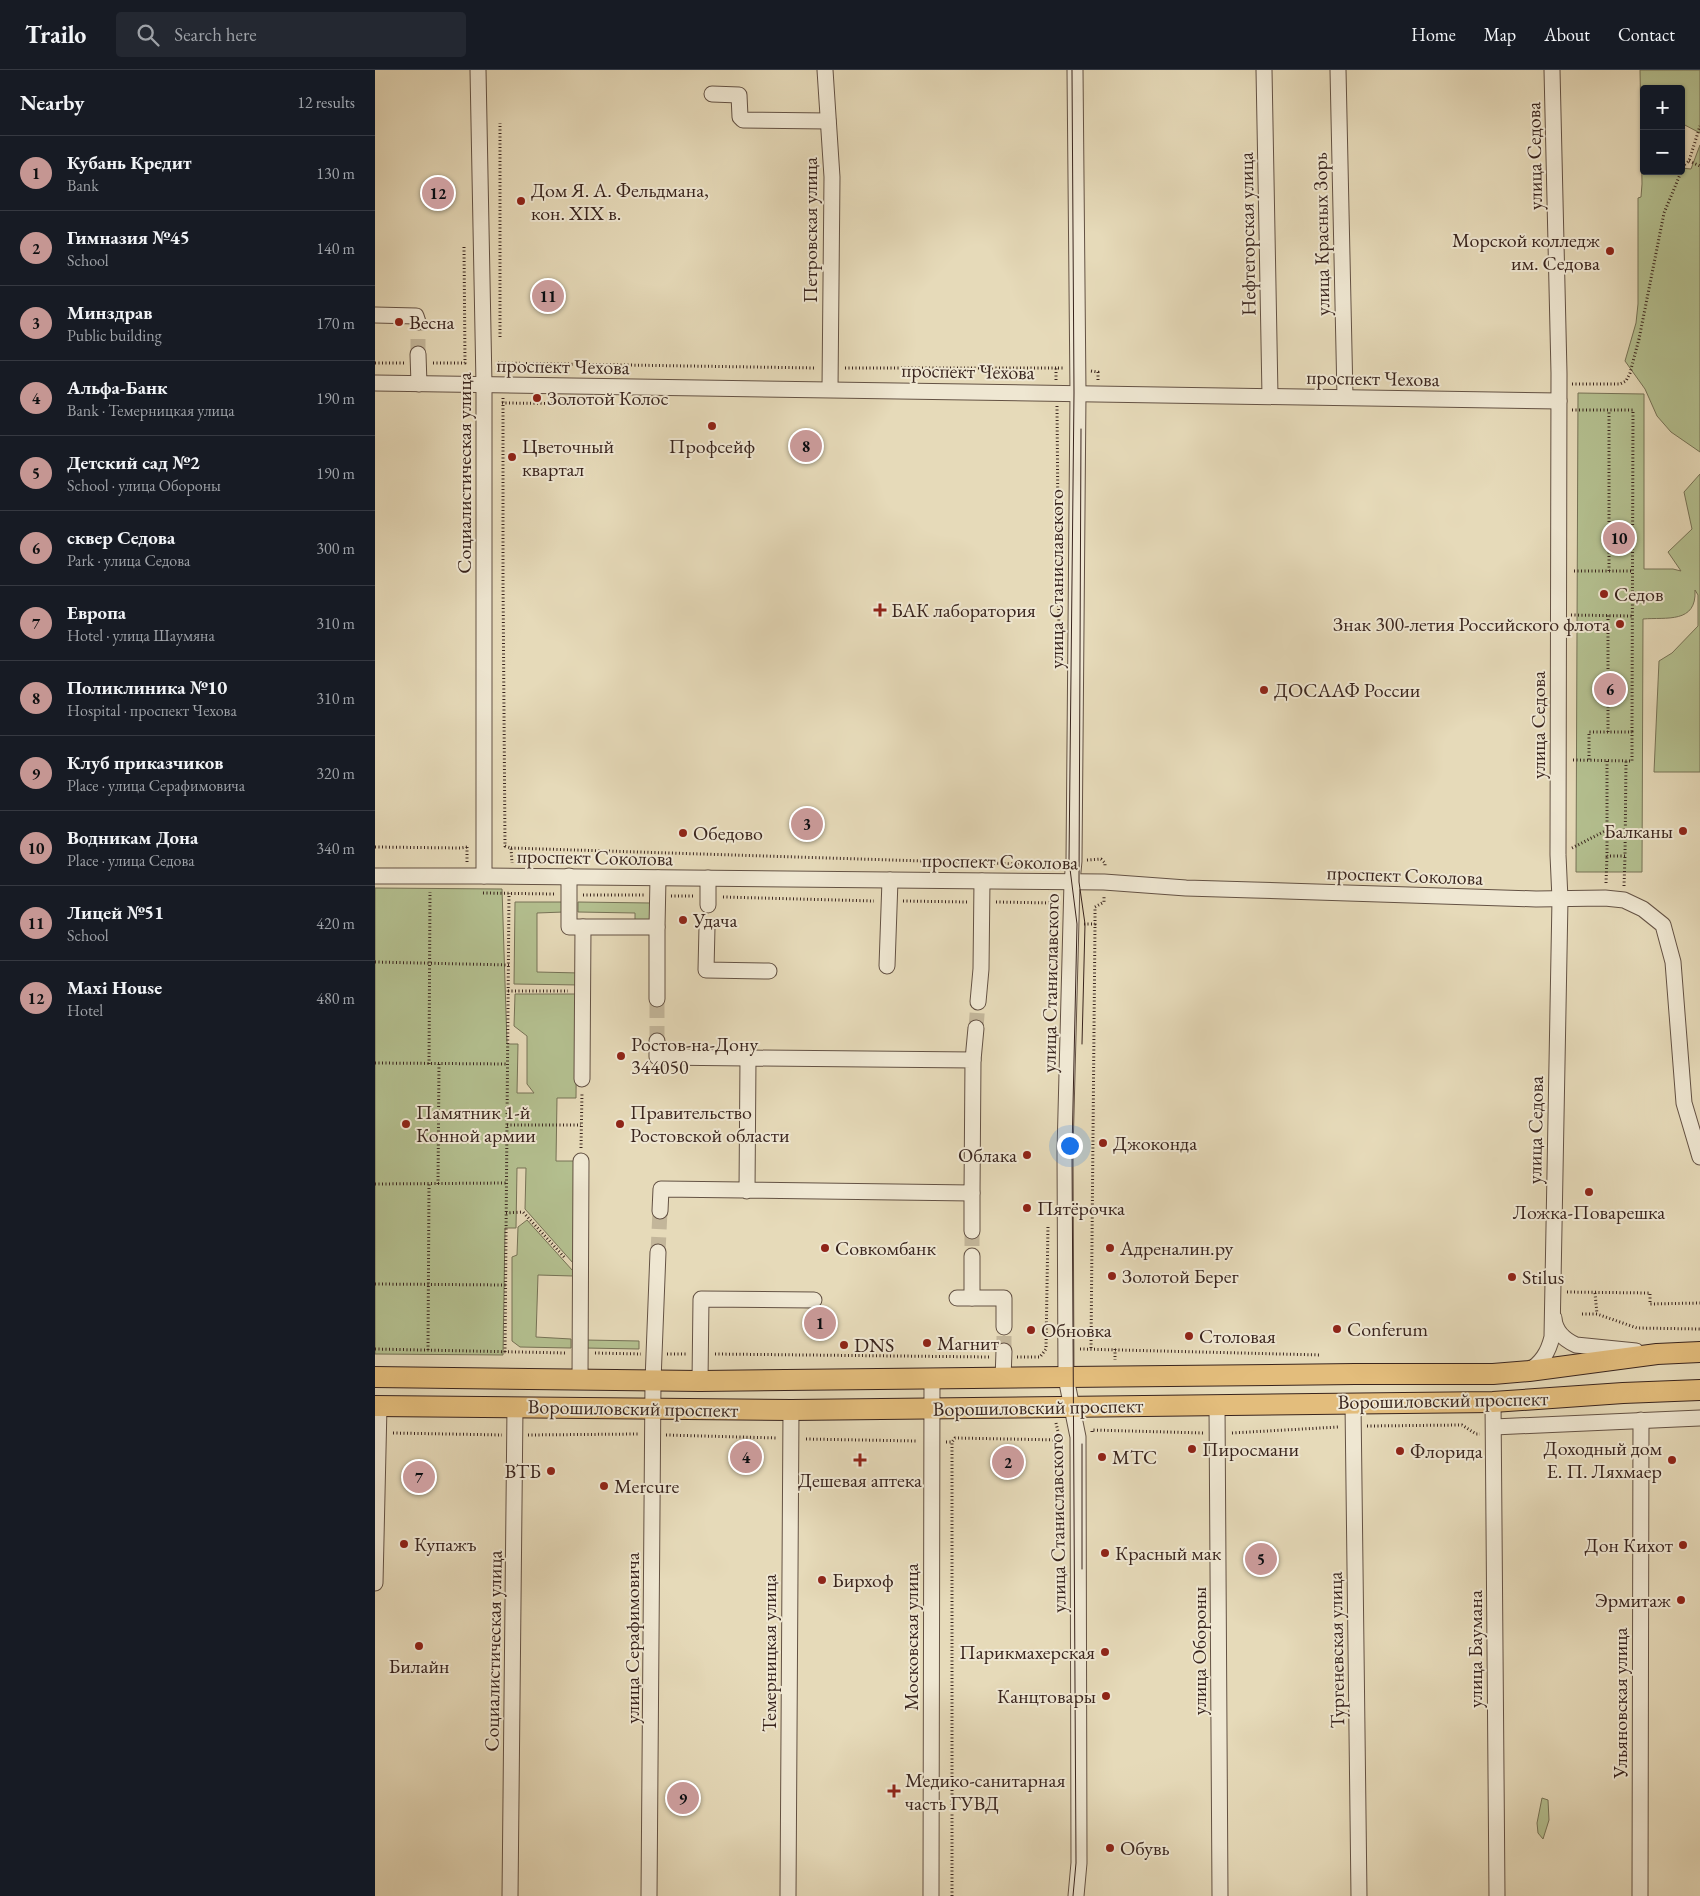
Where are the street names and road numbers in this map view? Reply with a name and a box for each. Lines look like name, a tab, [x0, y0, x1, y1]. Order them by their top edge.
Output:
street label: улица Седова	[1520, 102, 1548, 210]
street label: Нефтегорская улица	[1233, 152, 1261, 316]
street label: улица Красных Зорь	[1307, 152, 1335, 316]
street label: Петровская улица	[797, 157, 823, 303]
street label: проспект Чехова	[496, 352, 630, 380]
street label: проспект Чехова	[901, 357, 1035, 385]
street label: проспект Чехова	[1306, 364, 1440, 392]
street label: Социалистическая улица	[451, 372, 477, 574]
street label: улица Станиславского	[1043, 489, 1069, 669]
street label: улица Седова	[1525, 671, 1551, 779]
street label: проспект Соколова	[517, 843, 673, 871]
street label: проспект Соколова	[922, 847, 1078, 875]
street label: проспект Соколова	[1326, 859, 1484, 891]
street label: улица Станиславского	[1035, 893, 1065, 1073]
street label: улица Седова	[1521, 1076, 1549, 1184]
street label: Ворошиловский проспект	[1337, 1385, 1549, 1415]
street label: Ворошиловский проспект	[932, 1392, 1144, 1422]
street label: Ворошиловский проспект	[527, 1393, 739, 1423]
street label: улица Станиславского	[1042, 1433, 1072, 1613]
street label: Социалистическая улица	[478, 1550, 508, 1752]
street label: улица Серафимовича	[619, 1552, 645, 1724]
street label: Московская улица	[898, 1563, 924, 1711]
street label: Тургеневская улица	[1322, 1571, 1350, 1729]
street label: Темерницкая улица	[756, 1574, 782, 1732]
street label: улица Обороны	[1186, 1587, 1212, 1715]
street label: улица Баумана	[1462, 1590, 1488, 1708]
street label: Ульяновская улица	[1607, 1628, 1633, 1779]

